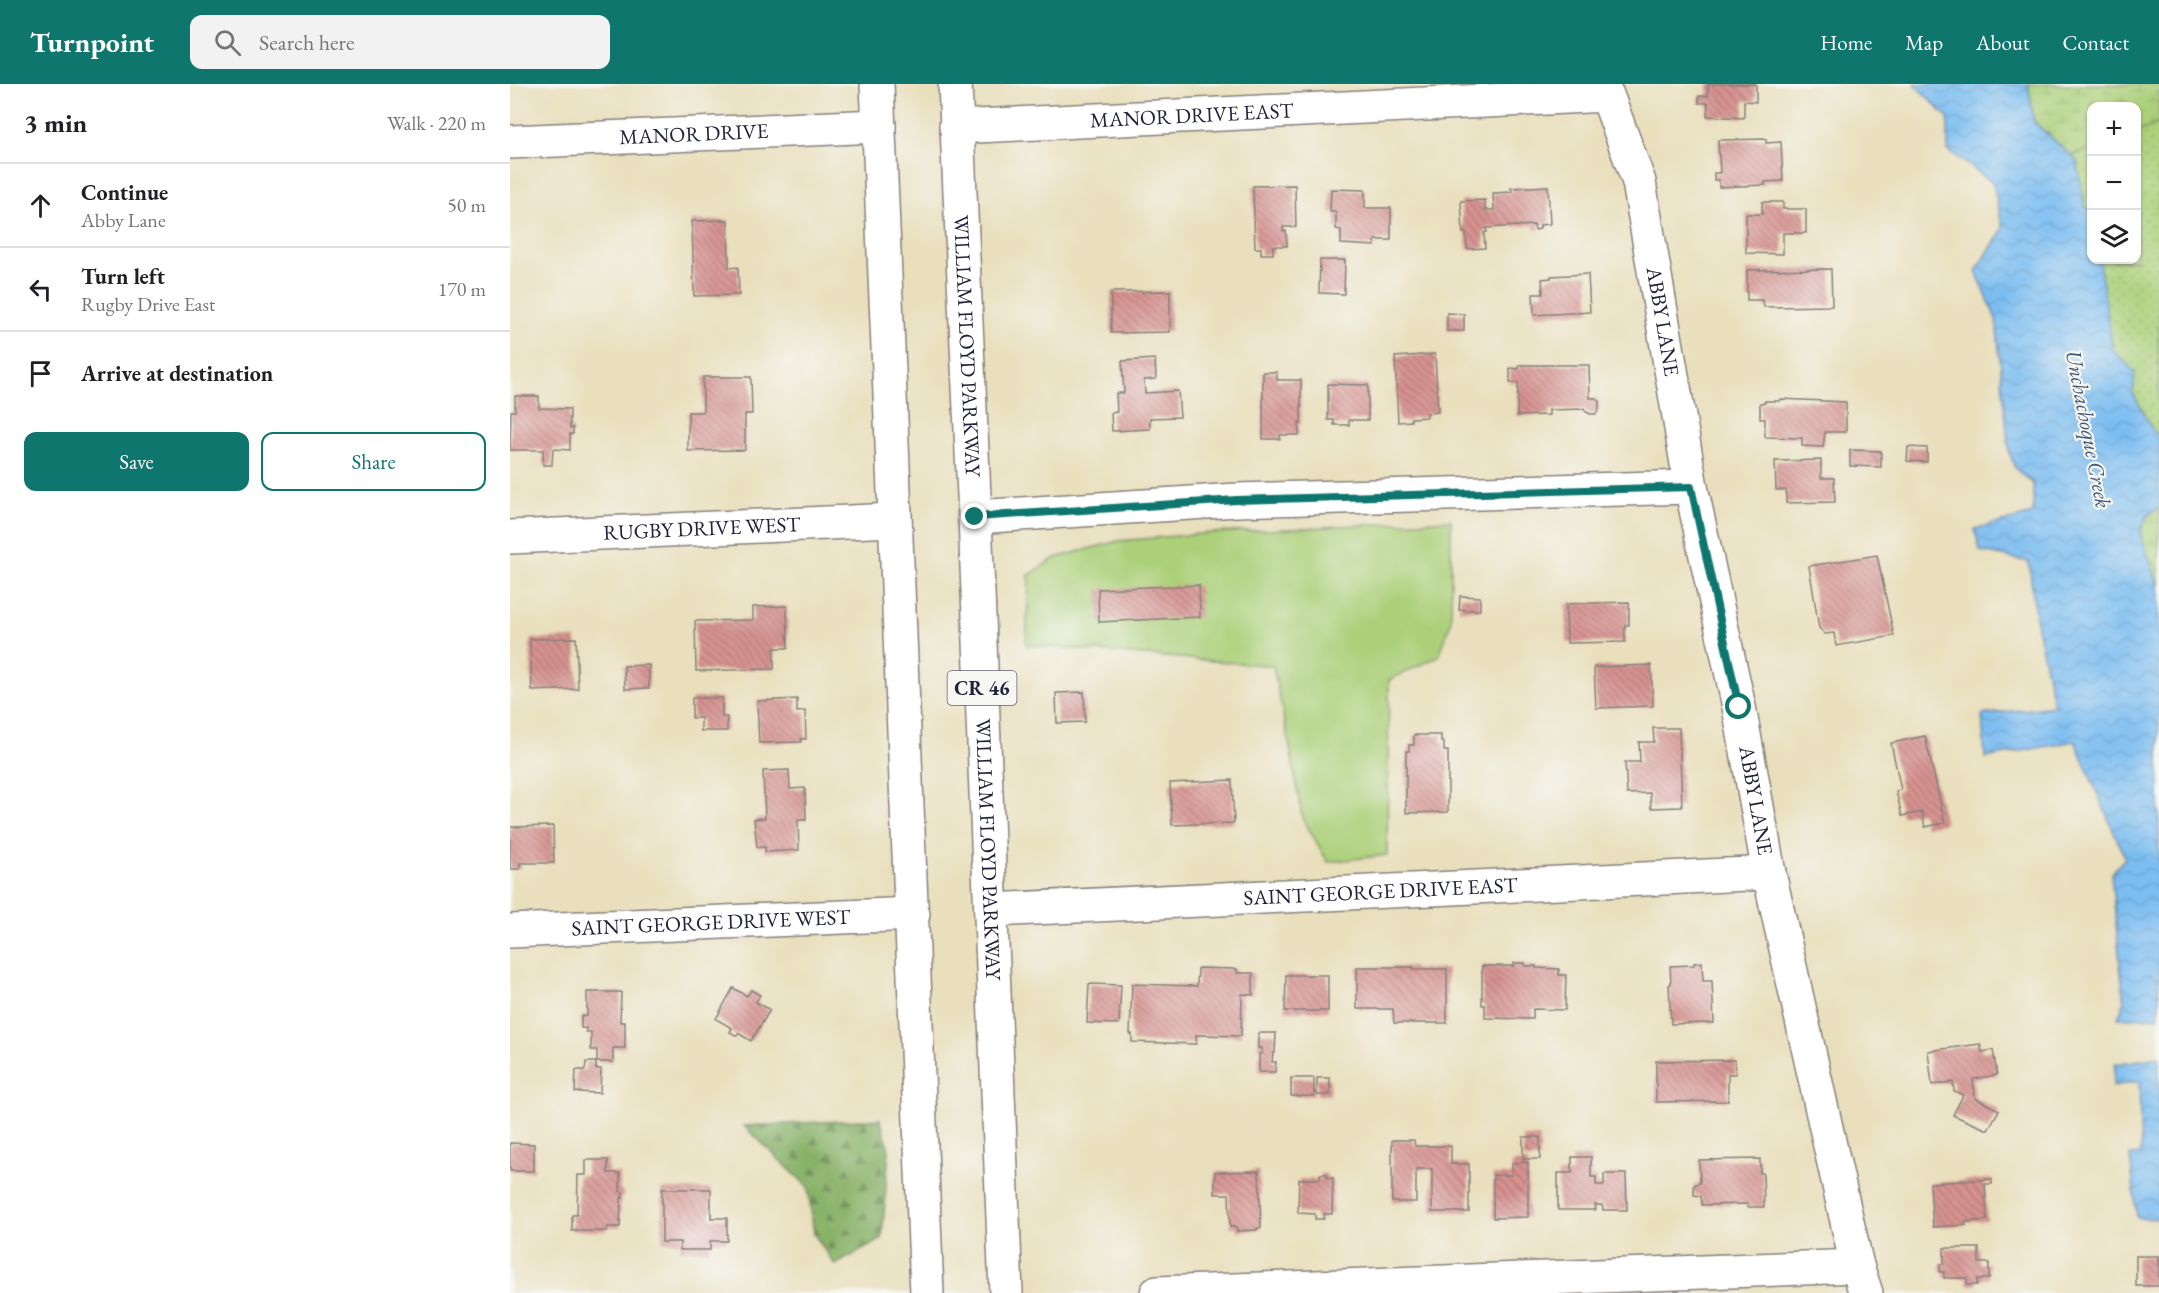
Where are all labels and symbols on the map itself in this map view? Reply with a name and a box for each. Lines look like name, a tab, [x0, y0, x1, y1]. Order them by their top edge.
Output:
street label: MANOR DRIVE EAST	[1089, 96, 1295, 133]
street label: MANOR DRIVE	[619, 117, 769, 150]
street label: WILLIAM FLOYD PARKWAY	[948, 214, 987, 479]
street label: ABBY LANE	[1641, 264, 1686, 378]
water label: Unchachoque Creek	[2059, 348, 2118, 511]
route end	[961, 503, 987, 529]
street label: RUGBY DRIVE WEST	[603, 510, 802, 546]
road number: CR 46	[948, 671, 1016, 705]
route start	[1725, 693, 1751, 719]
street label: WILLIAM FLOYD PARKWAY	[970, 718, 1008, 982]
street label: ABBY LANE	[1733, 743, 1780, 857]
street label: SAINT GEORGE DRIVE EAST	[1243, 871, 1519, 911]
street label: SAINT GEORGE DRIVE WEST	[571, 903, 852, 941]

